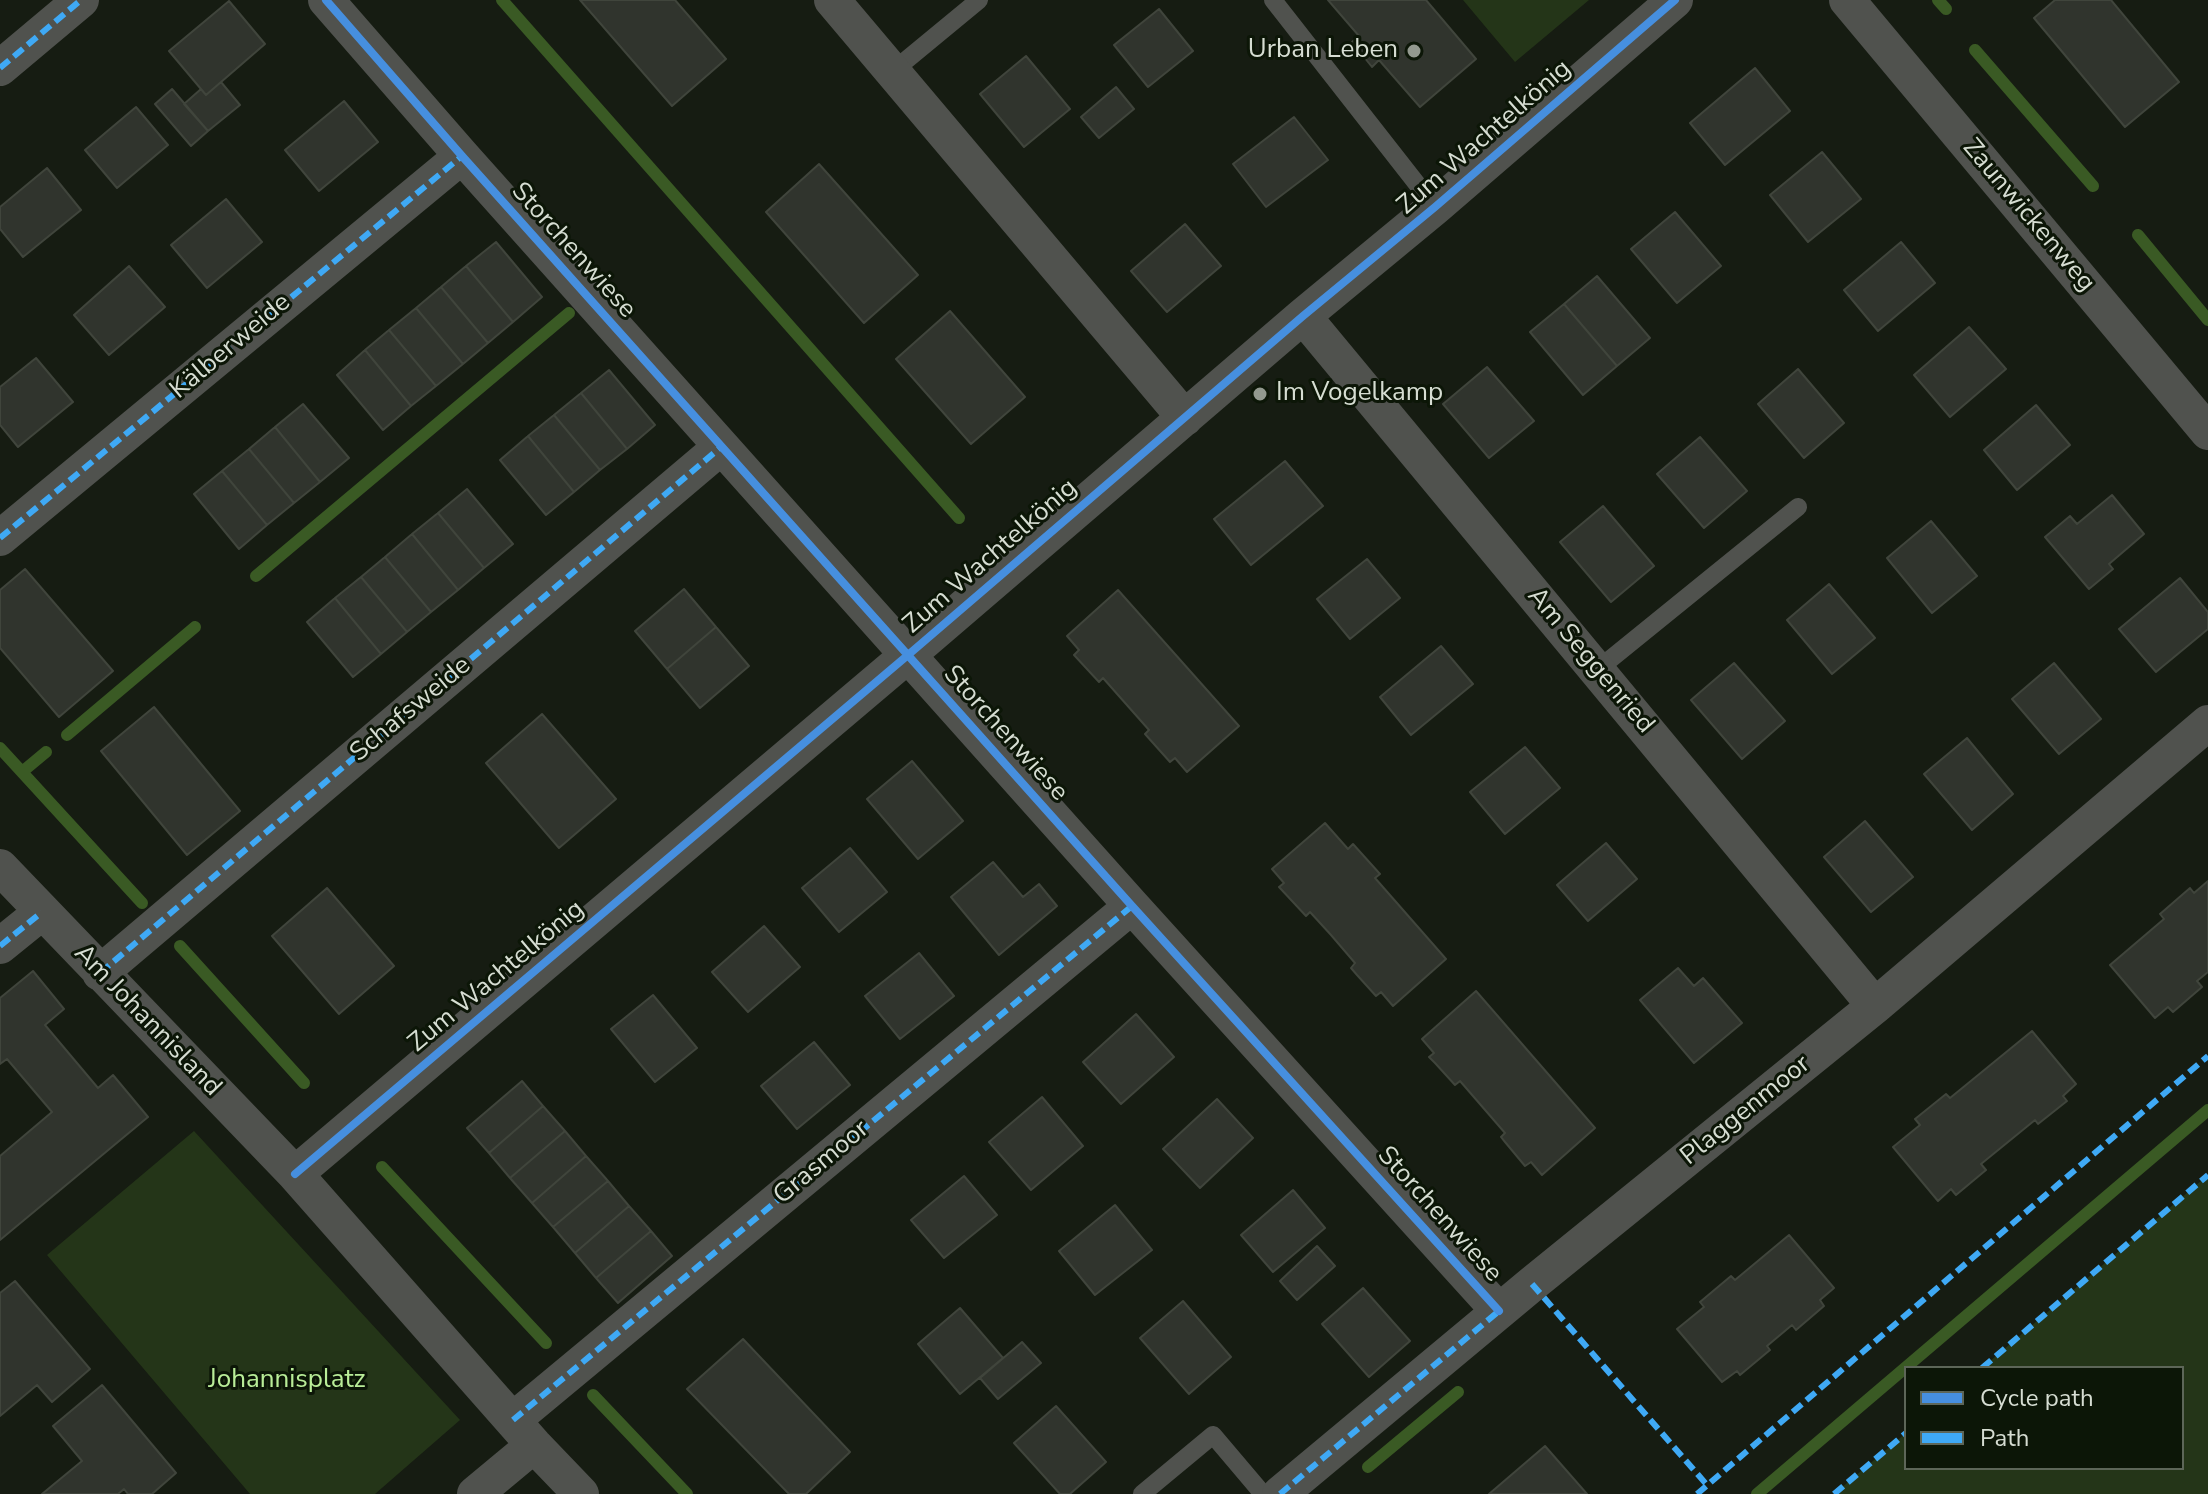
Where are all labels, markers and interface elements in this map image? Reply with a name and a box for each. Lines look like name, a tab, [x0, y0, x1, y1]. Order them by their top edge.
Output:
place label: Urban Leben	[1248, 35, 1398, 67]
marker: Urban Leben	[1405, 42, 1423, 60]
street label: Zum Wachtelkönig	[1392, 54, 1578, 222]
street label: Zaunwickenweg	[1955, 133, 2101, 299]
street label: Storchenwiese	[504, 177, 642, 325]
street label: Kälberweide	[165, 288, 297, 406]
place label: Im Vogelkamp	[1276, 378, 1443, 410]
marker: Im Vogelkamp	[1251, 385, 1269, 403]
street label: Zum Wachtelkönig	[898, 473, 1084, 641]
street label: Am Seggenried	[1520, 582, 1660, 740]
street label: Schafsweide	[344, 651, 478, 769]
street label: Storchenwiese	[936, 660, 1074, 808]
street label: Zum Wachtelkönig	[403, 894, 591, 1060]
street label: Am Johannisland	[67, 939, 227, 1103]
street label: Plaggenmoor	[1675, 1049, 1817, 1173]
street label: Grasmoor	[768, 1114, 876, 1212]
street label: Storchenwiese	[1370, 1141, 1508, 1289]
park label: Johannisplatz	[208, 1365, 366, 1397]
legend	[1904, 1366, 2184, 1470]
text: Cycle path	[1980, 1382, 2094, 1414]
text: Path	[1980, 1422, 2029, 1454]

